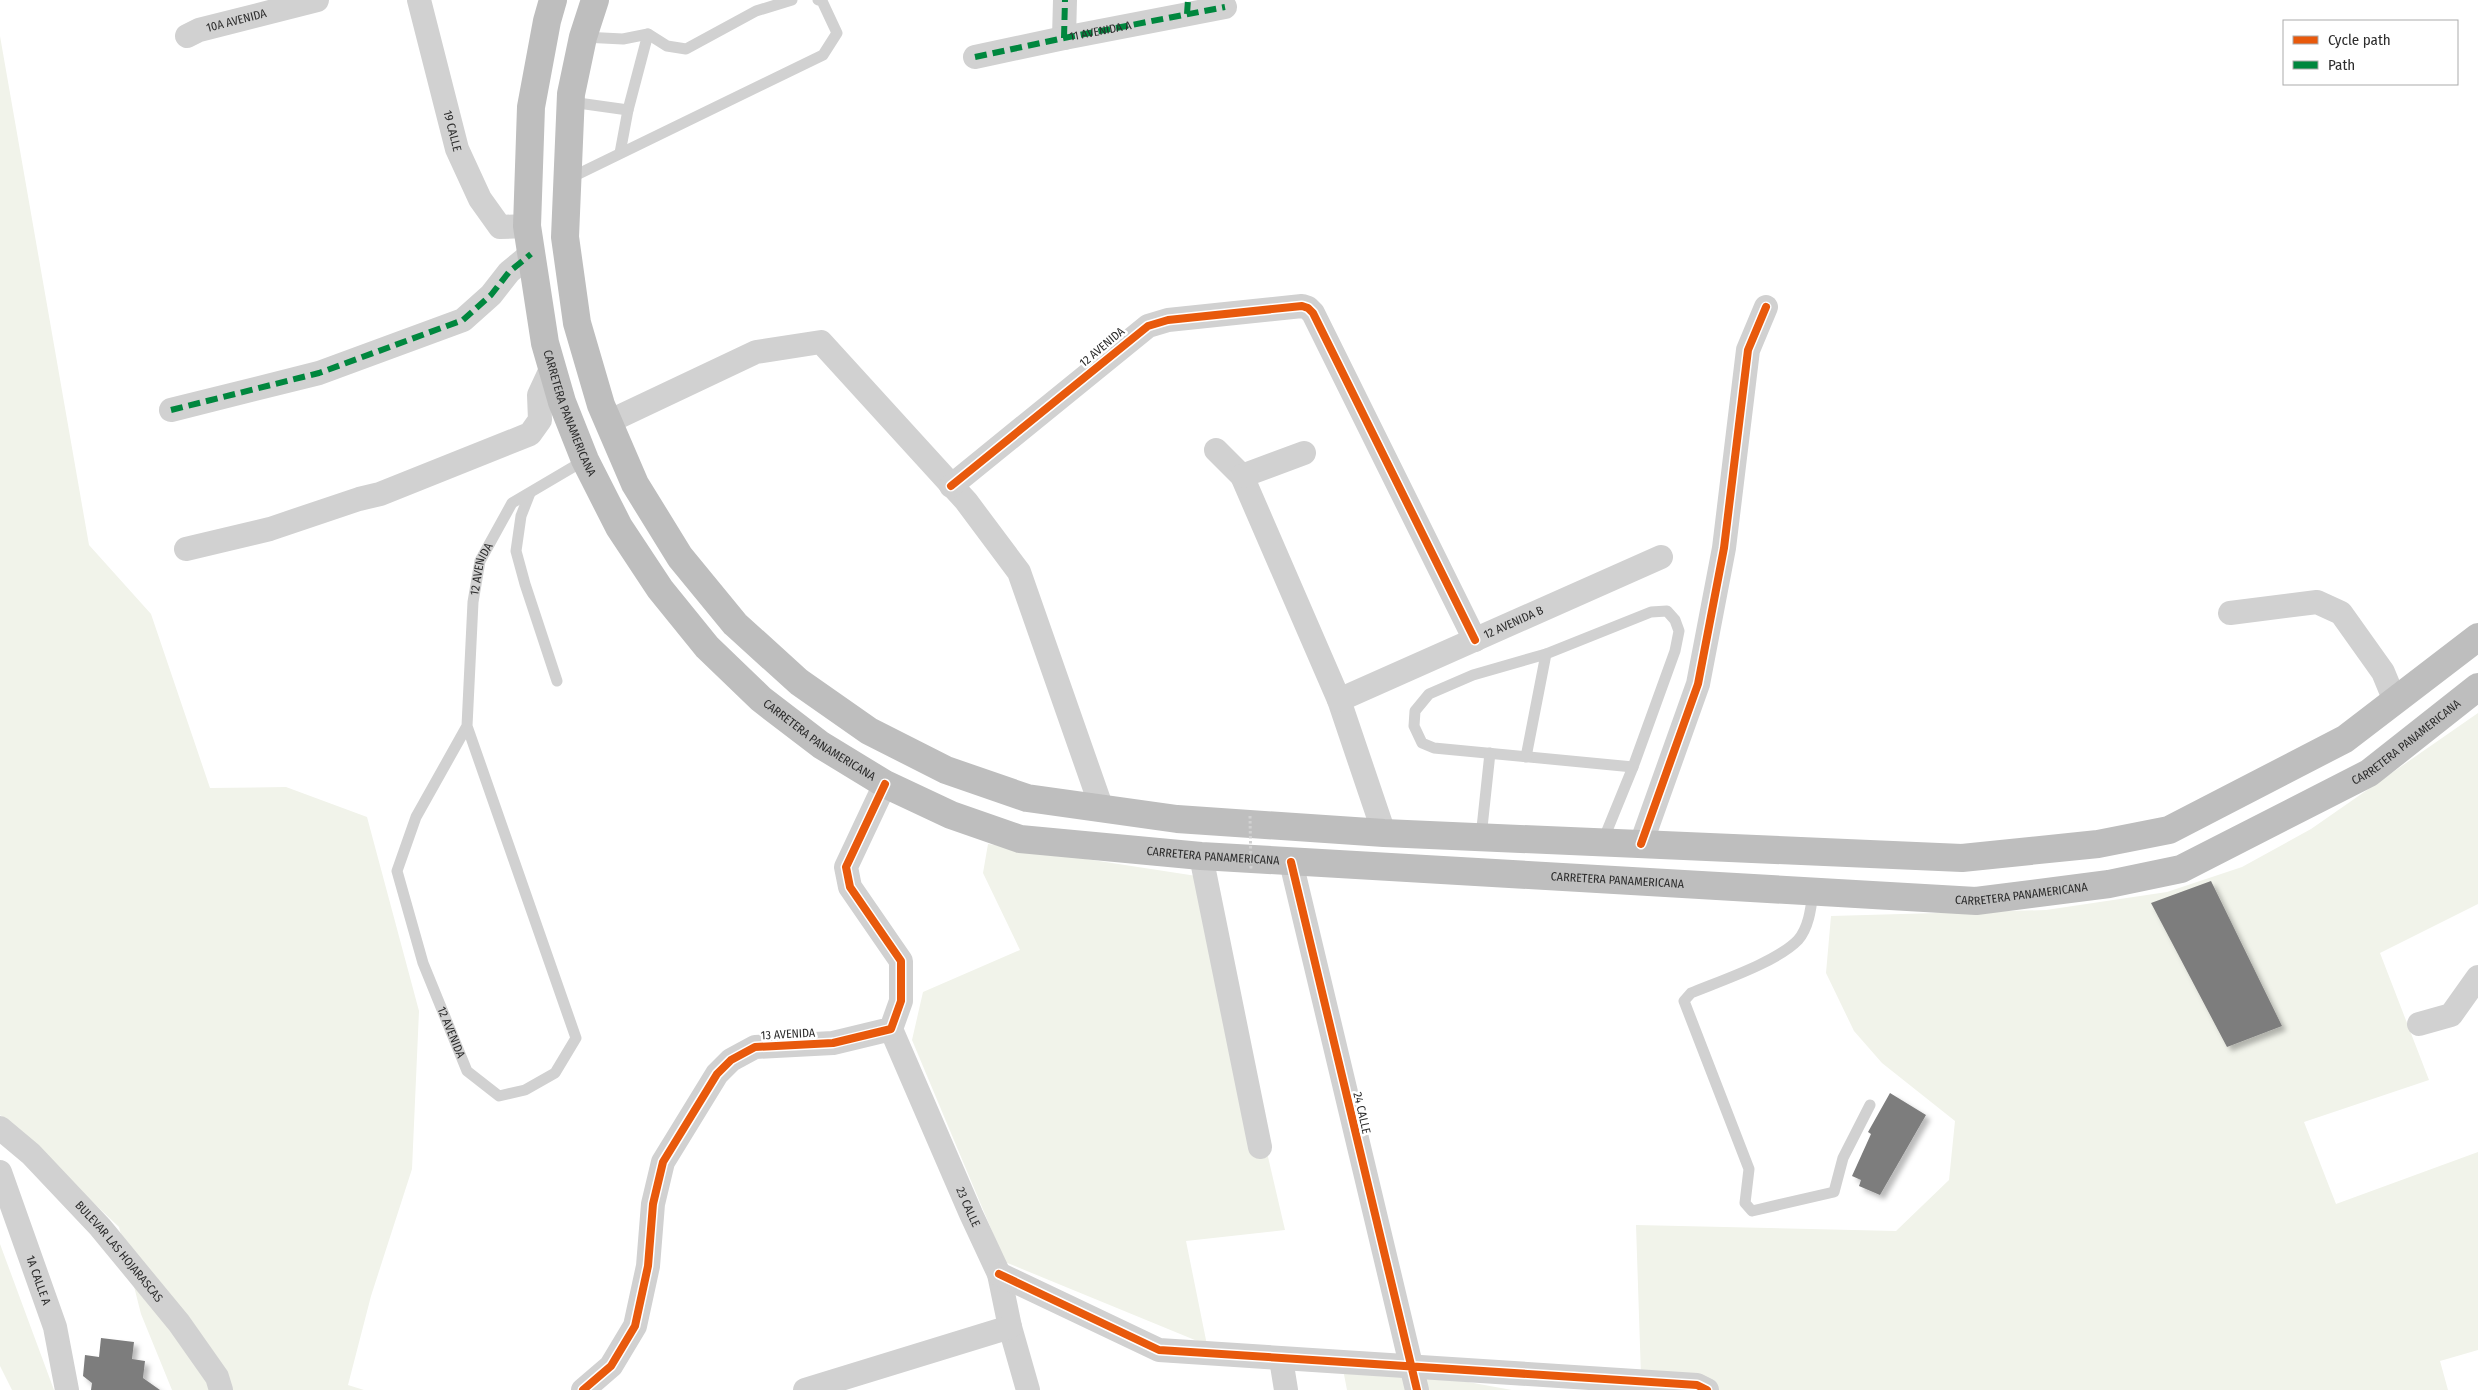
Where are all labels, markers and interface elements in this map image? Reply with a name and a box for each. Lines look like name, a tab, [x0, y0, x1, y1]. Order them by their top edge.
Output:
street label: 10A AVENIDA	[205, 6, 269, 35]
street label: 11 AVENIDA A	[1068, 18, 1133, 44]
legend	[2283, 20, 2458, 85]
text: Cycle path	[2328, 31, 2391, 49]
text: Path	[2328, 56, 2355, 74]
street label: 19 CALLE	[440, 109, 464, 153]
street label: 12 AVENIDA	[1077, 324, 1128, 370]
street label: CARRETERA PANAMERICANA	[540, 348, 599, 479]
street label: 12 AVENIDA	[467, 540, 496, 596]
street label: 12 AVENIDA B	[1482, 603, 1546, 642]
street label: CARRETERA PANAMERICANA	[760, 696, 879, 784]
street label: CARRETERA PANAMERICANA	[2349, 696, 2464, 788]
street label: CARRETERA PANAMERICANA	[1146, 844, 1281, 868]
street label: CARRETERA PANAMERICANA	[1550, 869, 1685, 891]
street label: CARRETERA PANAMERICANA	[1955, 880, 2089, 908]
street label: 12 AVENIDA	[435, 1004, 468, 1061]
street label: 13 AVENIDA	[760, 1026, 816, 1042]
street label: 24 CALLE	[1350, 1091, 1374, 1136]
street label: 23 CALLE	[953, 1185, 983, 1230]
street label: BULEVAR LAS HOJARASCAS	[72, 1198, 166, 1305]
street label: 1A CALLE A	[23, 1254, 54, 1308]

